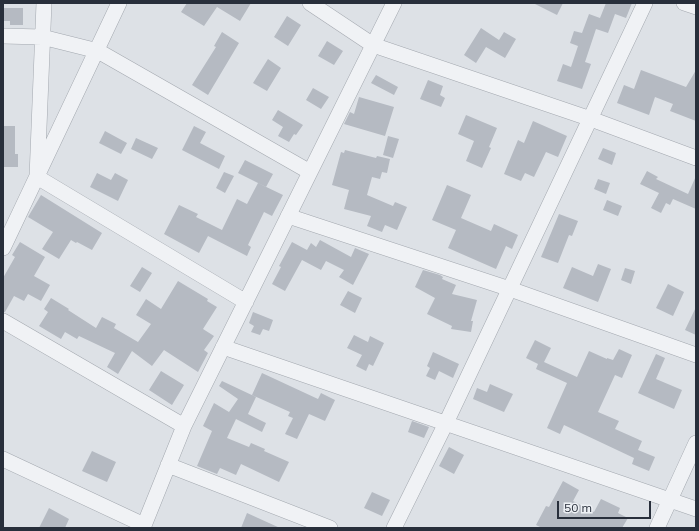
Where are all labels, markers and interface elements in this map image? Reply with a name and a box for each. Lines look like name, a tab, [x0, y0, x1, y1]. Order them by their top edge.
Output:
scale bar	[559, 493, 653, 519]
text: 50 m	[564, 500, 592, 515]

